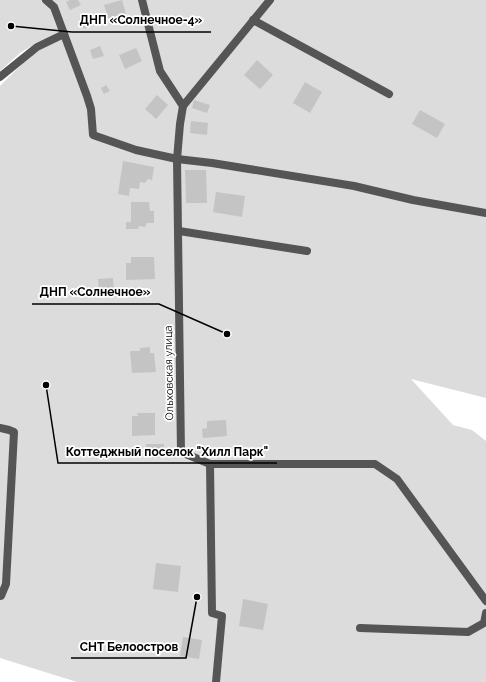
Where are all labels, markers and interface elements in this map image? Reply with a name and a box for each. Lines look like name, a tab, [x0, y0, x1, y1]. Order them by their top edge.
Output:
callout: ДНП «Солнечное-4»	[72, 8, 211, 32]
text: ДНП «Солнечное-4»	[80, 13, 203, 27]
callout: ДНП «Солнечное»	[32, 280, 159, 304]
text: ДНП «Солнечное»	[40, 285, 151, 299]
street label: Ольховская улица	[162, 325, 176, 421]
callout: Коттеджный поселок "Хилл Парк"	[58, 439, 277, 463]
text: Коттеджный поселок "Хилл Парк"	[66, 445, 268, 459]
callout: СНТ Белоостров	[71, 634, 186, 658]
text: СНТ Белоостров	[80, 640, 178, 654]

